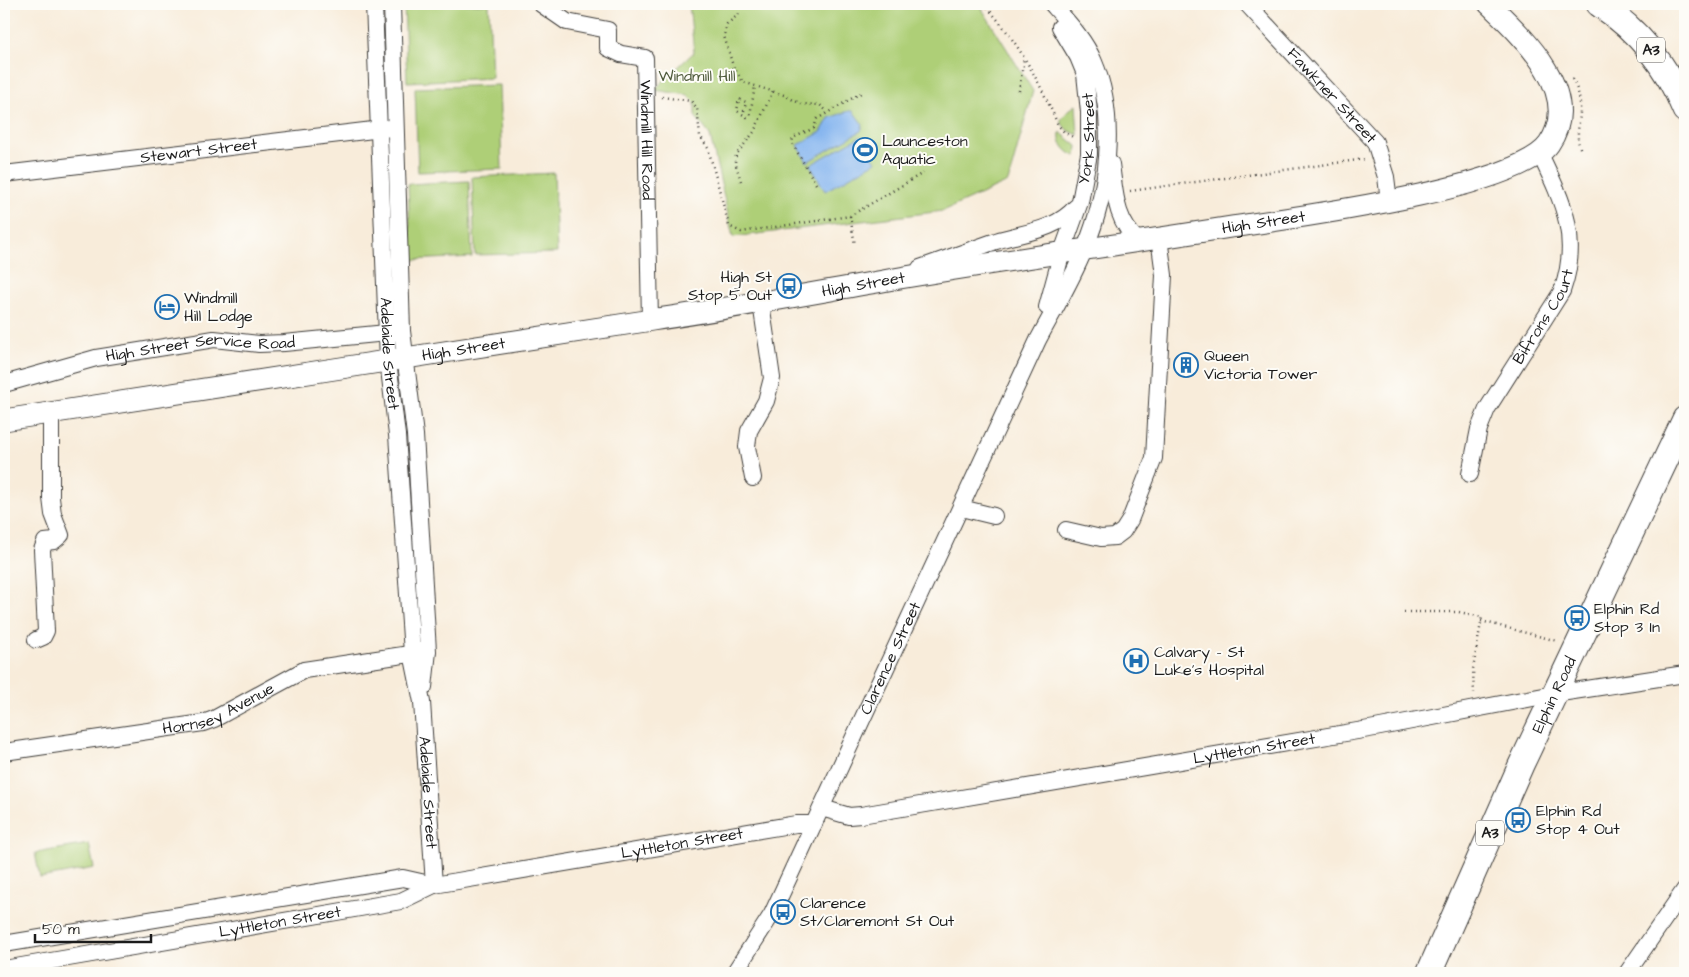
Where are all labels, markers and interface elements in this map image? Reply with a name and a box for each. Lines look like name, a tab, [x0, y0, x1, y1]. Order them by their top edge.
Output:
road number: A3	[1637, 38, 1665, 62]
street label: Fawkner Street	[1282, 43, 1382, 149]
park label: Windmill Hill	[658, 65, 736, 87]
street label: Windmill Hill Road	[634, 80, 659, 200]
street label: York Street	[1072, 91, 1100, 186]
place label: Launceston Aquatic	[882, 130, 968, 170]
street label: Stewart Street	[139, 133, 259, 169]
sports icon: Launceston Aquatic	[852, 137, 878, 163]
street label: High Street	[1220, 205, 1307, 239]
place label: High St Stop 5 Out	[688, 266, 773, 306]
street label: High Street	[820, 266, 907, 302]
street label: Bifrons Court	[1507, 267, 1579, 369]
bus stop icon: High St Stop 5 Out	[776, 273, 802, 299]
place label: Windmill Hill Lodge	[184, 287, 253, 328]
hotel icon: Windmill Hill Lodge	[154, 294, 180, 320]
street label: Adelaide Street	[375, 297, 405, 412]
street label: High Street Service Road	[104, 328, 296, 367]
street label: High Street	[420, 332, 507, 366]
place label: Queen Victoria Tower	[1204, 345, 1317, 385]
building icon: Queen Victoria Tower	[1173, 352, 1199, 378]
street label: Clarence Street	[855, 598, 926, 718]
place label: Elphin Rd Stop 3 In	[1594, 598, 1660, 638]
bus stop icon: Elphin Rd Stop 3 In	[1564, 605, 1590, 631]
place label: Calvary - St Luke's Hospital	[1154, 641, 1264, 681]
hospital icon: Calvary - St Luke's Hospital	[1123, 648, 1149, 674]
street label: Elphin Road	[1527, 653, 1582, 737]
street label: Hornsey Avenue	[161, 677, 278, 740]
street label: Lyttleton Street	[1192, 727, 1317, 770]
street label: Adelaide Street	[413, 735, 443, 850]
place label: Elphin Rd Stop 4 Out	[1536, 800, 1620, 840]
bus stop icon: Elphin Rd Stop 4 Out	[1505, 807, 1531, 833]
road number: A3	[1476, 820, 1504, 846]
street label: Lyttleton Street	[619, 822, 745, 864]
place label: Clarence St/Claremont St Out	[800, 892, 955, 932]
bus stop icon: Clarence St/Claremont St Out	[770, 899, 796, 925]
street label: Lyttleton Street	[217, 900, 343, 943]
scale bar	[35, 912, 151, 944]
text: 50 m	[42, 919, 80, 940]

